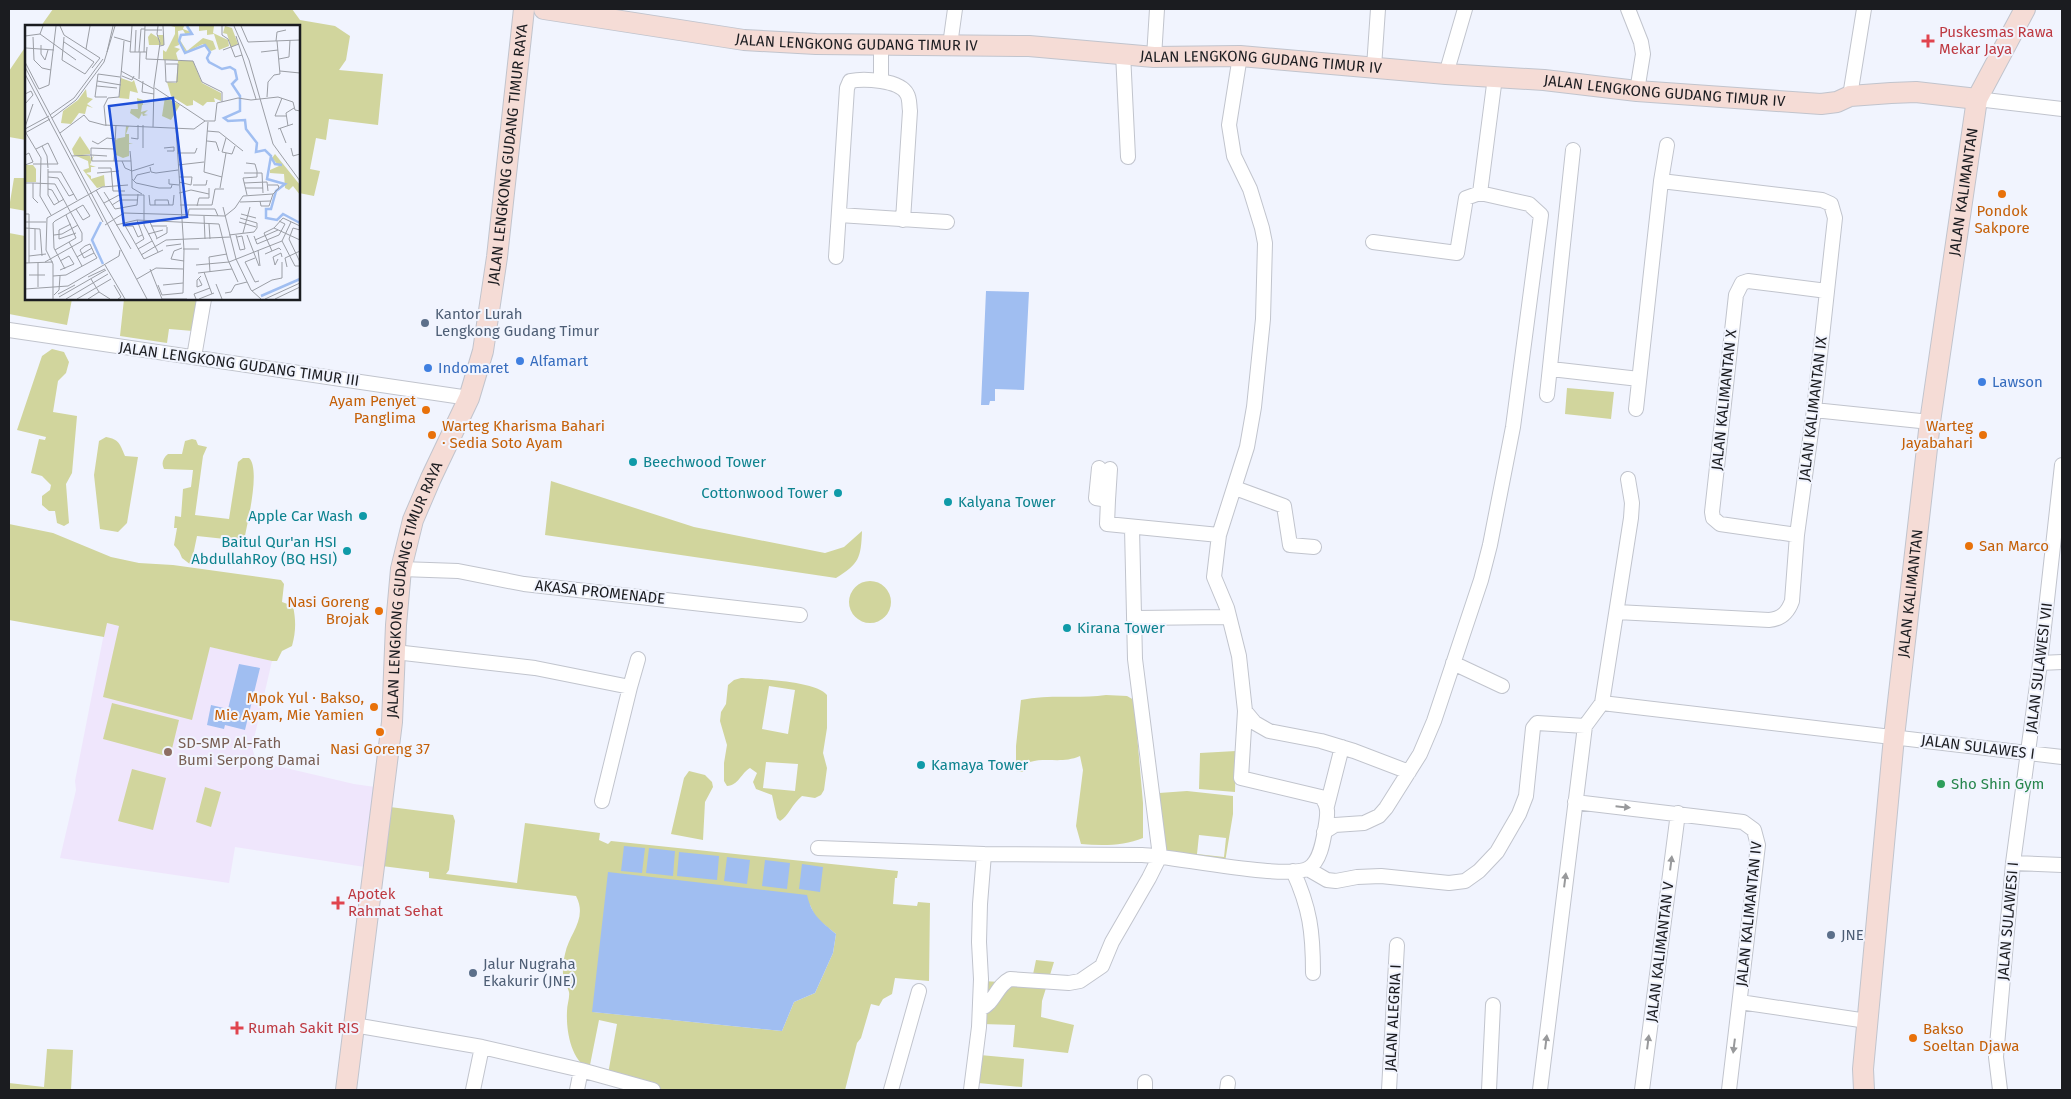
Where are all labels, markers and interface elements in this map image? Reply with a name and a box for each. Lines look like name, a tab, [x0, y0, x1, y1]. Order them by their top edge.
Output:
street label: JALAN LENGKONG GUDANG TIMUR RAYA	[484, 23, 531, 286]
place label: Puskesmas Rawa Mekar Jaya	[1939, 23, 2053, 58]
inset map	[25, 25, 300, 300]
street label: JALAN LENGKONG GUDANG TIMUR IV	[734, 30, 978, 55]
marker: Puskesmas Rawa Mekar Jaya	[1921, 34, 1935, 48]
street label: JALAN LENGKONG GUDANG TIMUR IV	[1139, 47, 1383, 77]
street label: JALAN LENGKONG GUDANG TIMUR IV	[1543, 71, 1786, 110]
street label: JALAN KALIMANTAN	[1945, 127, 1982, 257]
marker: Pondok Sakpore	[1996, 188, 2008, 200]
place label: Pondok Sakpore	[1974, 202, 2030, 237]
place label: Kantor Lurah Lengkong Gudang Timur	[435, 305, 599, 340]
marker: Kantor Lurah Lengkong Gudang Timur	[419, 317, 431, 329]
street label: JALAN KALIMANTAN X	[1708, 328, 1740, 471]
street label: JALAN KALIMANTAN IX	[1795, 335, 1831, 482]
street label: JALAN LENGKONG GUDANG TIMUR III	[118, 338, 360, 390]
place label: Alfamart	[530, 352, 589, 370]
marker: Alfamart	[514, 355, 526, 367]
place label: Indomaret	[438, 359, 509, 377]
marker: Indomaret	[422, 362, 434, 374]
place label: Lawson	[1992, 373, 2043, 391]
marker: Lawson	[1976, 376, 1988, 388]
place label: Ayam Penyet Panglima	[329, 392, 417, 427]
marker: Ayam Penyet Panglima	[420, 404, 432, 416]
place label: Warteg Kharisma Bahari · Sedia Soto Ayam	[442, 417, 605, 452]
place label: Warteg Jayabahari	[1901, 417, 1973, 452]
marker: Warteg Kharisma Bahari · Sedia Soto Ayam	[426, 429, 438, 441]
marker: Warteg Jayabahari	[1977, 429, 1989, 441]
place label: Beechwood Tower	[643, 453, 766, 471]
marker: Beechwood Tower	[627, 456, 639, 468]
street label: JALAN LENGKONG GUDANG TIMUR RAYA	[383, 458, 447, 719]
place label: Cottonwood Tower	[701, 484, 828, 502]
marker: Cottonwood Tower	[832, 487, 844, 499]
place label: Kalyana Tower	[958, 493, 1056, 511]
marker: Kalyana Tower	[942, 496, 954, 508]
place label: Apple Car Wash	[248, 507, 353, 525]
marker: Apple Car Wash	[357, 510, 369, 522]
street label: JALAN KALIMANTAN	[1894, 528, 1927, 659]
place label: Baitul Qur'an HSI AbdullahRoy (BQ HSI)	[191, 533, 337, 568]
place label: San Marco	[1979, 537, 2049, 555]
marker: San Marco	[1963, 540, 1975, 552]
marker: Baitul Qur'an HSI AbdullahRoy (BQ HSI)	[341, 545, 353, 557]
street label: AKASA PROMENADE	[534, 576, 666, 608]
place label: Nasi Goreng Brojak	[287, 593, 369, 628]
street label: JALAN SULAWESI VII	[2022, 602, 2056, 734]
marker: Nasi Goreng Brojak	[373, 605, 385, 617]
place label: Kirana Tower	[1077, 619, 1165, 637]
marker: Kirana Tower	[1061, 622, 1073, 634]
place label: Mpok Yul · Bakso, Mie Ayam, Mie Yamien	[214, 689, 364, 724]
marker: Mpok Yul · Bakso, Mie Ayam, Mie Yamien	[368, 701, 380, 713]
marker: Nasi Goreng 37	[374, 726, 386, 738]
street label: JALAN SULAWES I	[1920, 731, 2036, 763]
place label: SD-SMP Al-Fath Bumi Serpong Damai	[178, 734, 320, 769]
place label: Nasi Goreng 37	[330, 740, 430, 758]
marker: SD-SMP Al-Fath Bumi Serpong Damai	[162, 746, 174, 758]
place label: Kamaya Tower	[931, 756, 1029, 774]
marker: Kamaya Tower	[915, 759, 927, 771]
place label: Sho Shin Gym	[1951, 775, 2044, 793]
marker: Sho Shin Gym	[1935, 778, 1947, 790]
one-way arrow	[1616, 803, 1632, 811]
street label: JALAN KALIMANTAN IV	[1732, 840, 1766, 987]
one-way arrow	[1667, 855, 1675, 871]
street label: JALAN SULAWESI I	[1994, 861, 2022, 981]
one-way arrow	[1561, 872, 1569, 888]
street label: JALAN KALIMANTAN V	[1642, 880, 1678, 1023]
place label: Apotek Rahmat Sehat	[348, 885, 444, 920]
marker: Apotek Rahmat Sehat	[332, 897, 344, 909]
place label: JNE	[1841, 926, 1864, 944]
marker: JNE	[1825, 929, 1837, 941]
place label: Jalur Nugraha Ekakurir (JNE)	[483, 955, 576, 990]
street label: JALAN ALEGRIA I	[1381, 964, 1405, 1072]
marker: Jalur Nugraha Ekakurir (JNE)	[467, 967, 479, 979]
place label: Rumah Sakit RIS	[248, 1019, 359, 1037]
place label: Bakso Soeltan Djawa	[1923, 1020, 2019, 1055]
marker: Rumah Sakit RIS	[230, 1021, 244, 1035]
marker: Bakso Soeltan Djawa	[1907, 1032, 1919, 1044]
one-way arrow	[1542, 1034, 1550, 1050]
one-way arrow	[1644, 1034, 1652, 1050]
one-way arrow	[1730, 1038, 1738, 1054]

